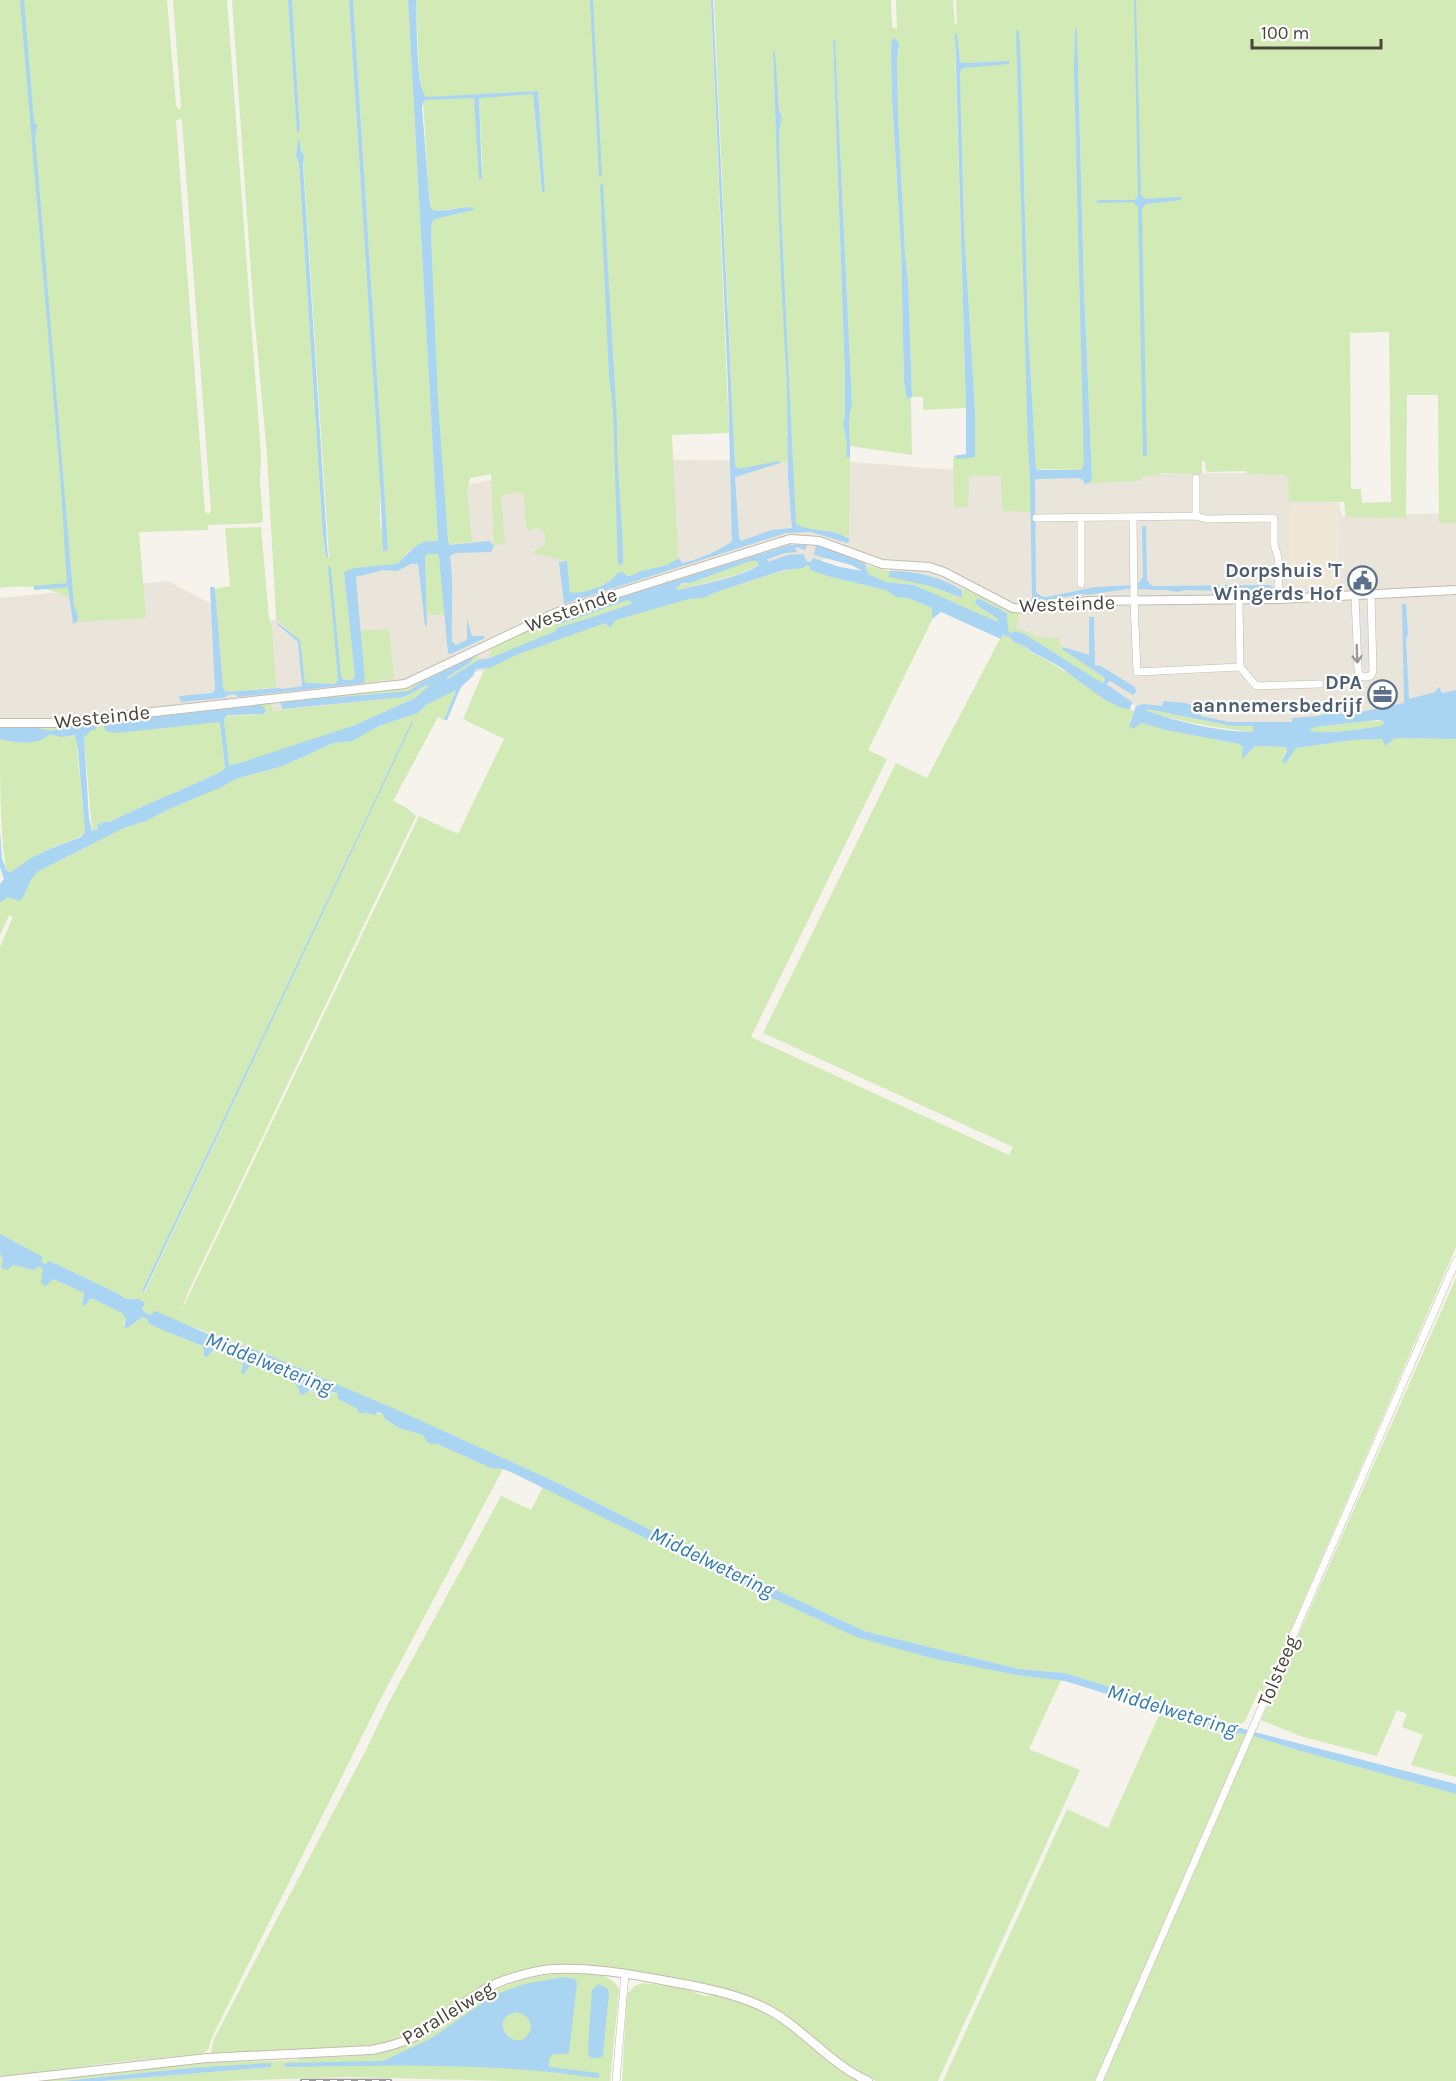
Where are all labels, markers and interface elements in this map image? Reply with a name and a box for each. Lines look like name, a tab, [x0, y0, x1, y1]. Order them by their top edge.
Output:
scale bar	[1252, 12, 1381, 50]
text: 100 m	[1261, 22, 1309, 44]
place label: Dorpshuis 'T Wingerds Hof	[1213, 559, 1343, 605]
public building icon: Dorpshuis 'T Wingerds Hof	[1347, 565, 1379, 597]
street label: Westeinde	[522, 583, 620, 637]
street label: Westeinde	[1019, 591, 1115, 617]
one-way arrow	[1351, 644, 1363, 664]
place label: DPA aannemersbedrijf	[1192, 671, 1363, 717]
office icon: DPA aannemersbedrijf	[1367, 678, 1399, 710]
street label: Westeinde	[53, 701, 151, 733]
water label: Middelwetering	[202, 1327, 337, 1400]
water label: Middelwetering	[646, 1522, 779, 1603]
street label: Tolsteeg	[1253, 1632, 1303, 1710]
water label: Middelwetering	[1104, 1679, 1241, 1741]
street label: Parallelweg	[398, 1977, 498, 2049]

